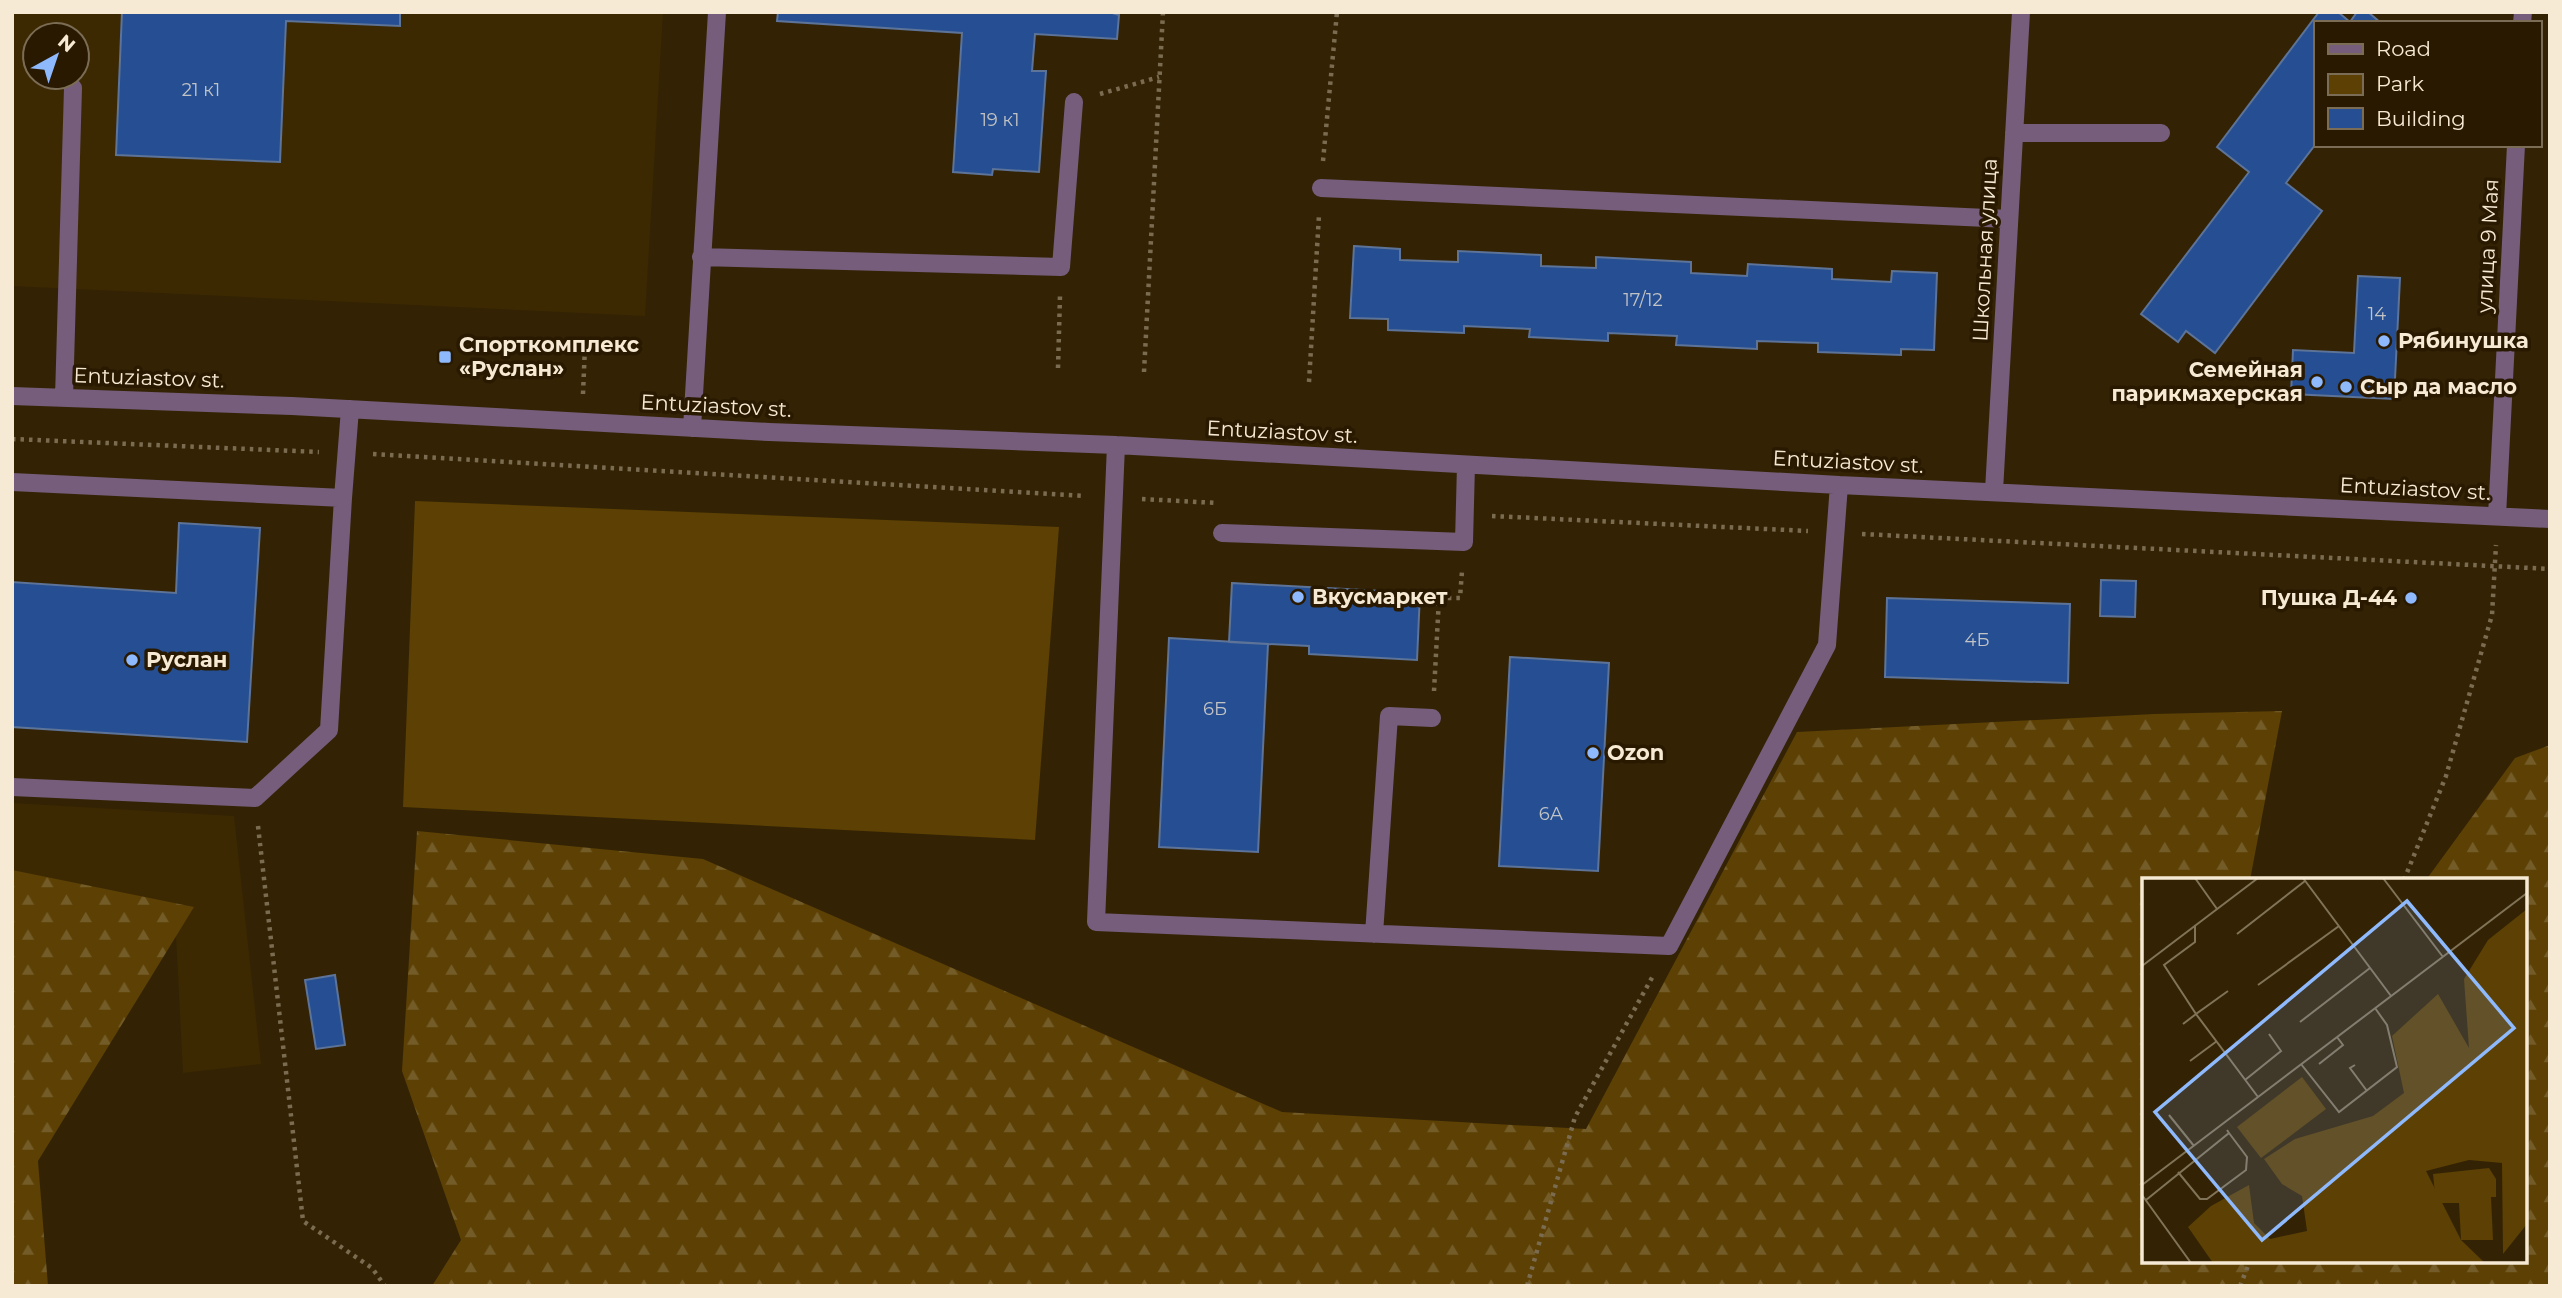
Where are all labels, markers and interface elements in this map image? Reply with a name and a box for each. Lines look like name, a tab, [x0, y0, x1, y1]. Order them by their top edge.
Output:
north arrow	[21, 21, 91, 91]
legend	[2314, 21, 2541, 147]
text: N	[53, 30, 80, 57]
text: Road	[2376, 36, 2431, 61]
text: Park	[2376, 71, 2424, 96]
house number: 21 к1	[182, 79, 220, 101]
text: Building	[2376, 106, 2466, 131]
house number: 19 к1	[980, 109, 1020, 131]
street label: Школьная улица	[1967, 158, 2002, 342]
street label: улица 9 Мая	[2471, 178, 2504, 315]
house number: 17/12	[1623, 289, 1663, 311]
house number: 14	[2368, 303, 2386, 325]
place label: Рябинушка	[2398, 328, 2529, 353]
place label: Спорткомплекс «Руслан»	[459, 332, 640, 381]
marker: Рябинушка	[2376, 333, 2392, 349]
marker: Спорткомплекс «Руслан»	[437, 349, 453, 365]
place label: Семейная парикмахерская	[2111, 357, 2303, 406]
street label: Entuziastov st.	[73, 362, 225, 393]
marker: Семейная парикмахерская	[2309, 374, 2325, 390]
place label: Сыр да масло	[2360, 374, 2517, 399]
marker: Сыр да масло	[2338, 379, 2354, 395]
street label: Entuziastov st.	[640, 389, 792, 422]
street label: Entuziastov st.	[1206, 415, 1358, 448]
street label: Entuziastov st.	[1772, 445, 1924, 478]
street label: Entuziastov st.	[2339, 472, 2491, 505]
place label: Вкусмаркет	[1312, 584, 1448, 609]
place label: Пушка Д-44	[2261, 585, 2398, 610]
marker: Вкусмаркет	[1290, 589, 1306, 605]
marker: Пушка Д-44	[2403, 590, 2419, 606]
house number: 4Б	[1965, 629, 1989, 651]
place label: Руслан	[146, 647, 227, 672]
marker: Руслан	[124, 652, 140, 668]
house number: 6Б	[1203, 698, 1227, 720]
place label: Ozon	[1607, 740, 1664, 765]
marker: Ozon	[1585, 745, 1601, 761]
house number: 6А	[1539, 803, 1564, 825]
inset map	[2142, 878, 2527, 1263]

